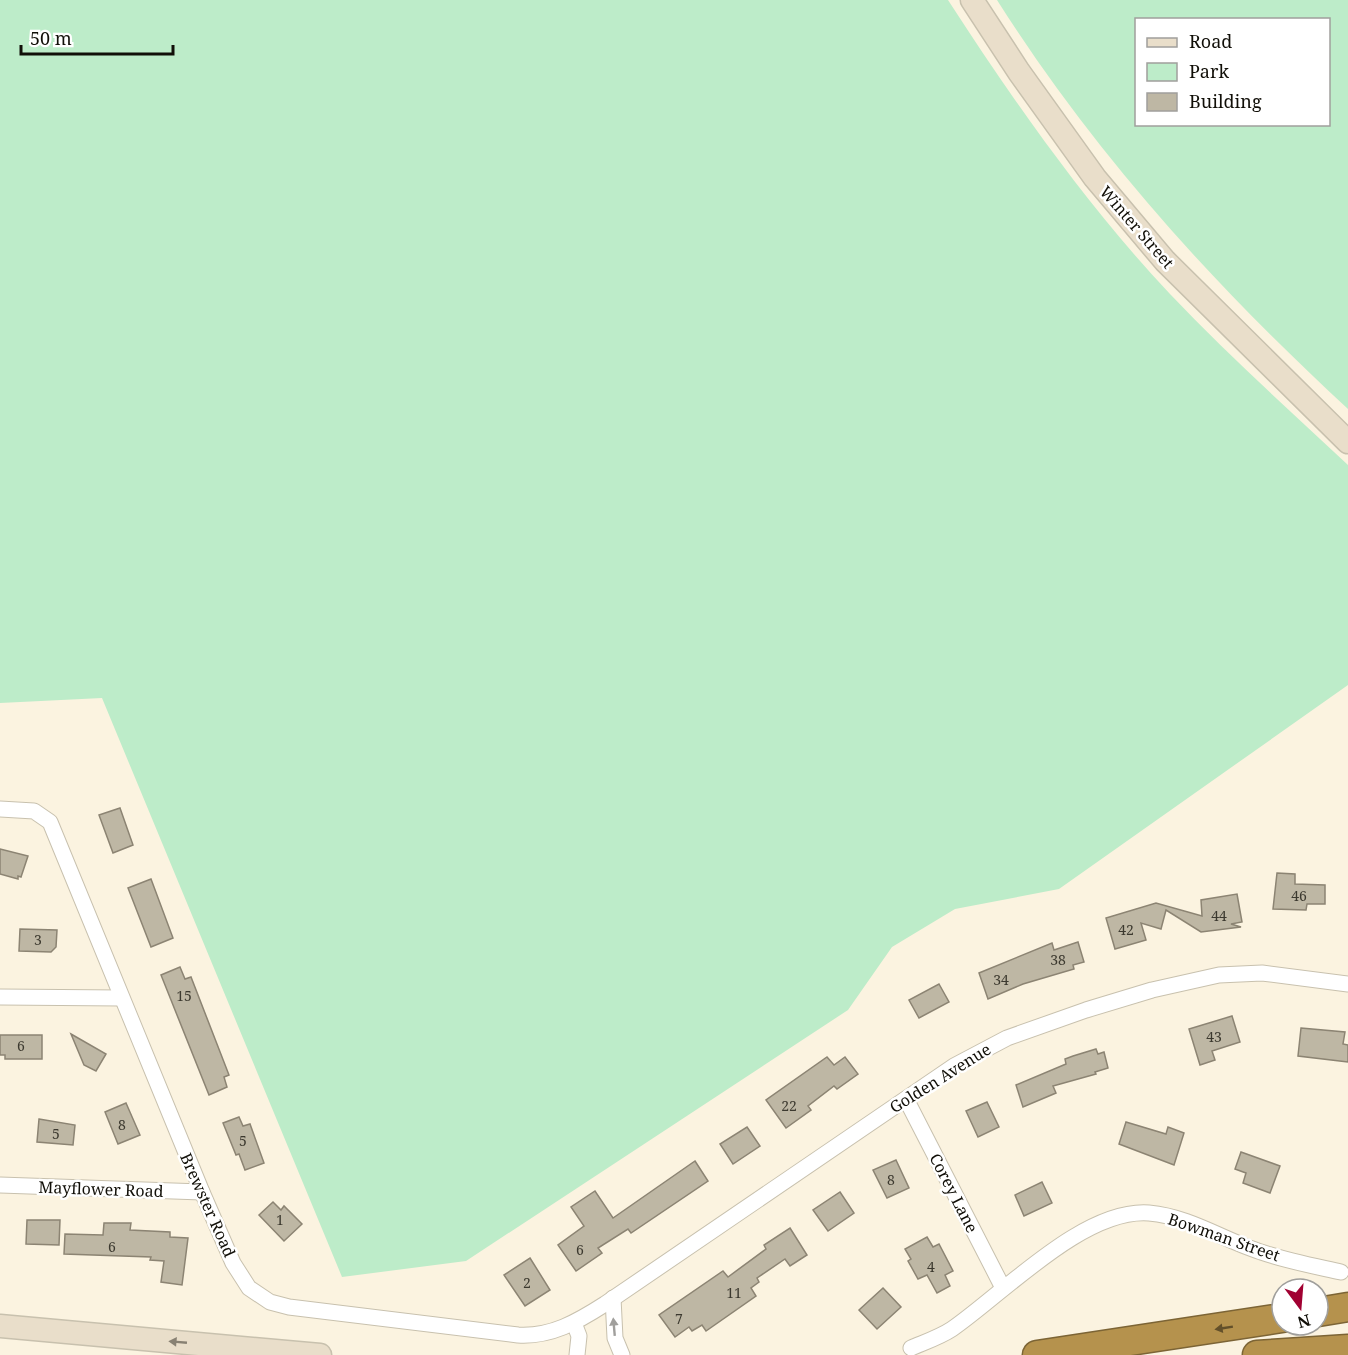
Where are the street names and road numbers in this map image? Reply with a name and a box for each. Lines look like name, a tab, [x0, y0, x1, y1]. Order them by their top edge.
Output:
street label: Winter Street	[1095, 181, 1179, 273]
street label: Golden Avenue	[885, 1038, 995, 1118]
street label: Brewster Road	[175, 1149, 241, 1261]
street label: Corey Lane	[925, 1150, 983, 1236]
street label: Mayflower Road	[38, 1176, 164, 1202]
street label: Bowman Street	[1165, 1208, 1283, 1267]

